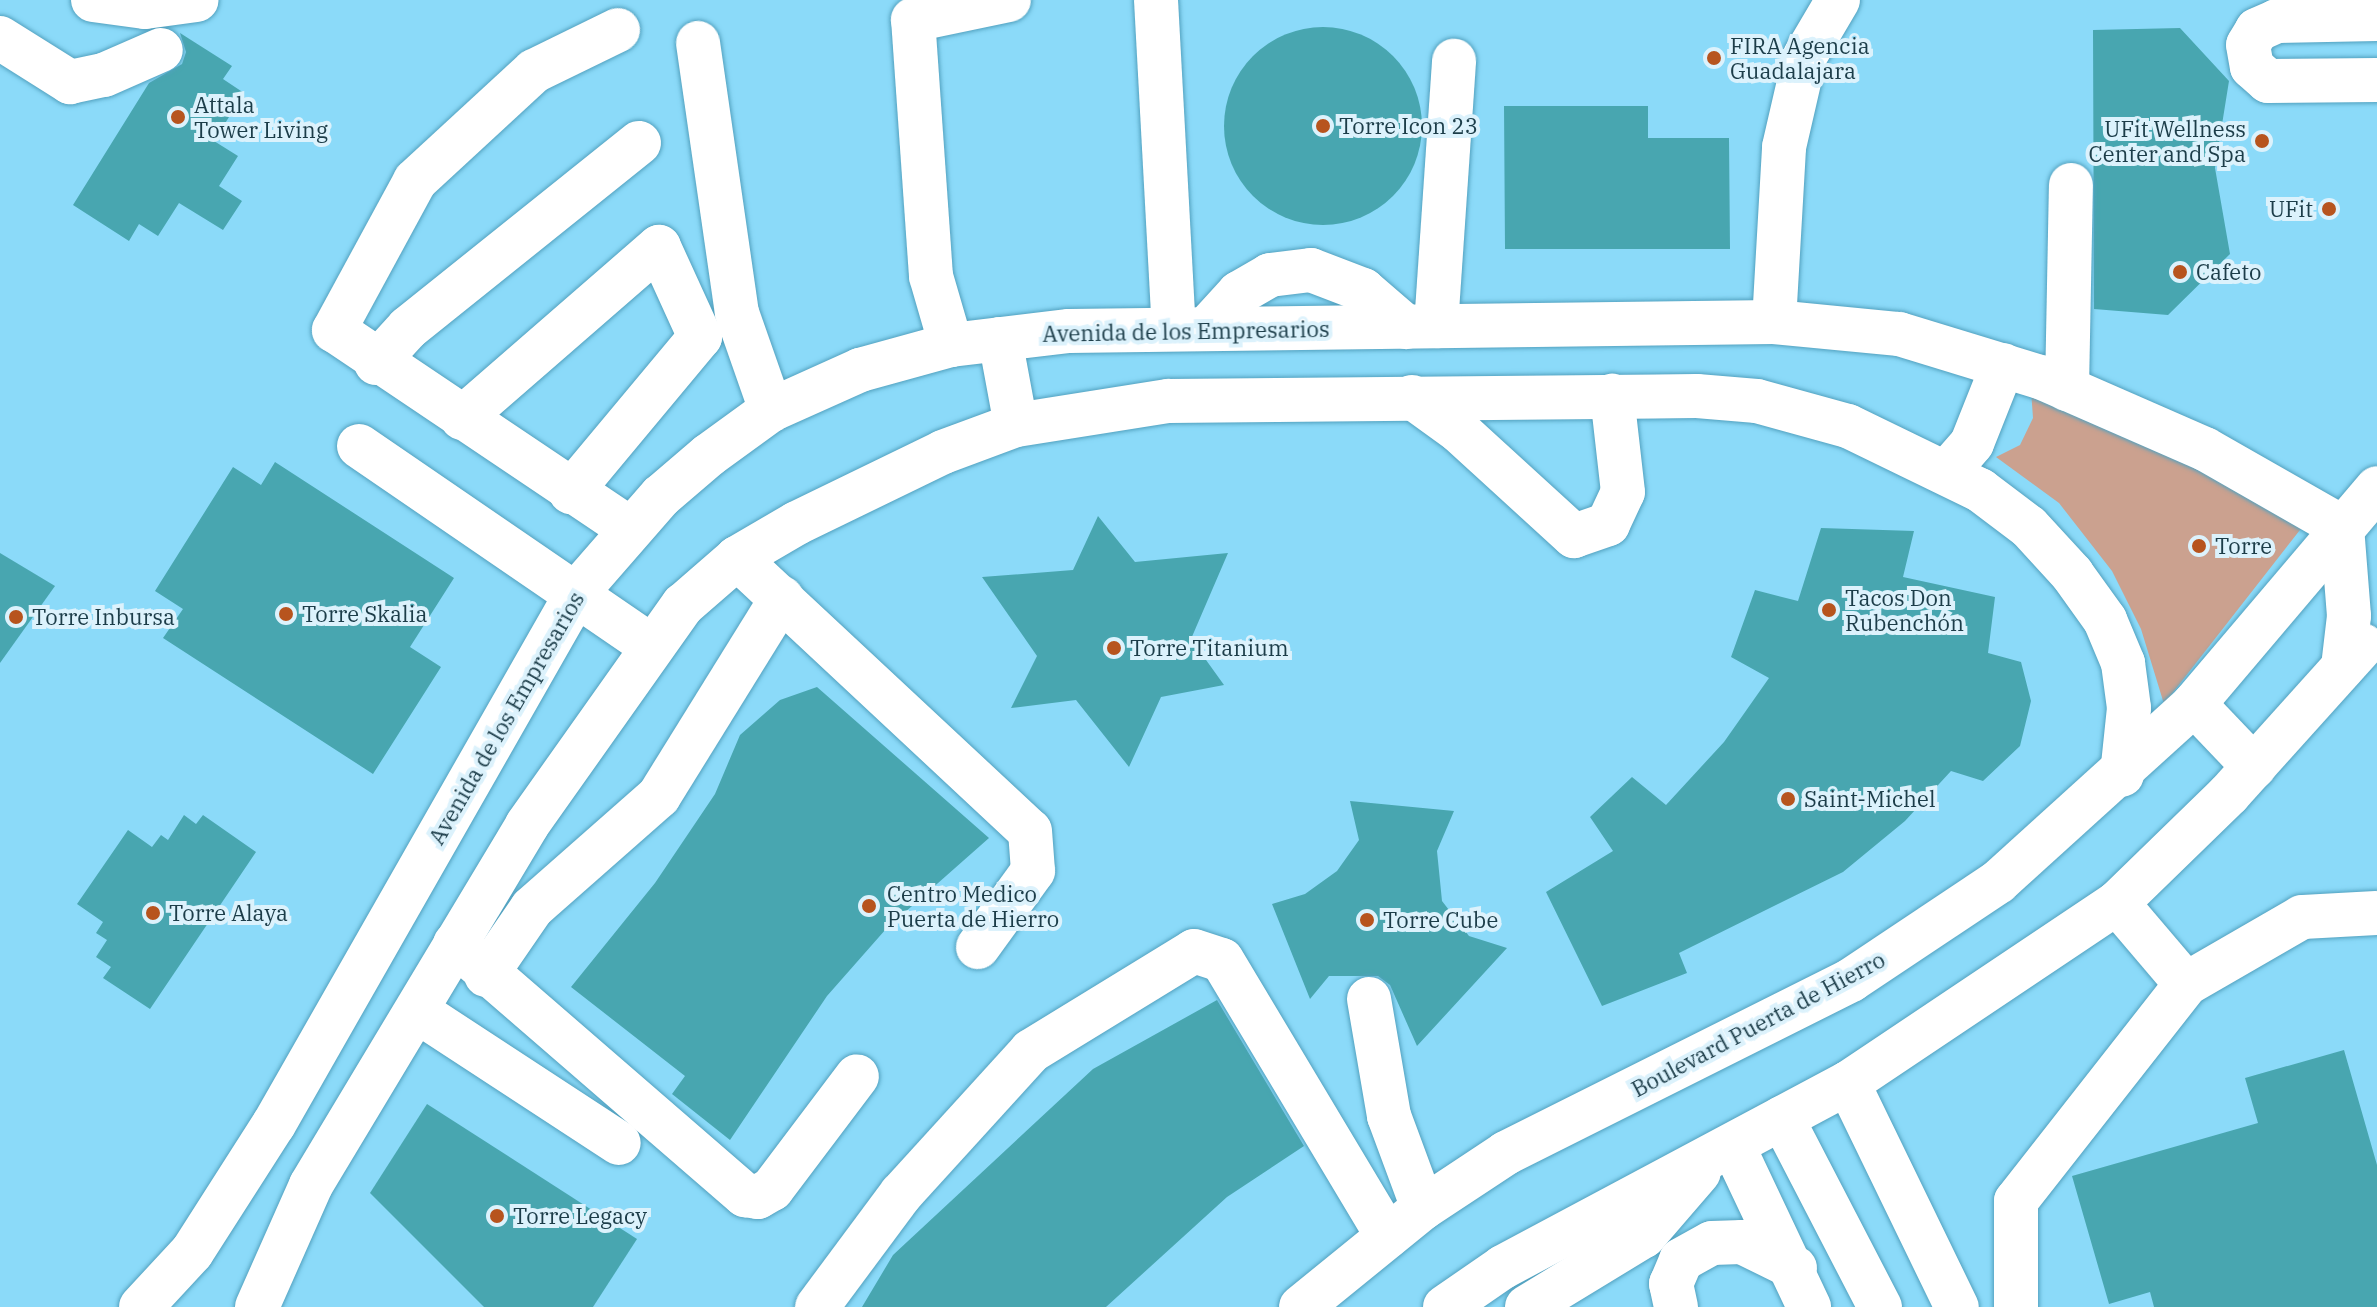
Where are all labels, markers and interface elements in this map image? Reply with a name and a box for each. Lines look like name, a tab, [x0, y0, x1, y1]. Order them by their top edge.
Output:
place label: FIRA Agencia Guadalajara	[1730, 32, 1870, 84]
marker: FIRA Agencia Guadalajara	[1705, 49, 1723, 67]
place label: Attala Tower Living	[194, 91, 328, 142]
marker: Attala Tower Living	[169, 108, 187, 126]
place label: Torre Icon 23	[1339, 113, 1478, 139]
place label: UFit Wellness Center and Spa	[2089, 115, 2246, 166]
marker: Torre Icon 23	[1314, 117, 1332, 135]
marker: UFit Wellness Center and Spa	[2253, 132, 2271, 150]
place label: UFit	[2269, 196, 2313, 222]
marker: UFit	[2320, 200, 2338, 218]
place label: Cafeto	[2196, 259, 2261, 285]
marker: Cafeto	[2171, 263, 2189, 281]
street label: Avenida de los Empresarios	[1042, 315, 1330, 347]
place label: Torre	[2215, 533, 2272, 559]
marker: Torre	[2190, 537, 2208, 555]
place label: Tacos Don Rubenchón	[1845, 584, 1964, 636]
street label: Avenida de los Empresarios	[423, 587, 589, 849]
place label: Torre Skalia	[302, 601, 427, 627]
marker: Tacos Don Rubenchón	[1820, 601, 1838, 619]
place label: Torre Inbursa	[32, 604, 175, 630]
marker: Torre Skalia	[277, 605, 295, 623]
marker: Torre Inbursa	[7, 608, 25, 626]
place label: Torre Titanium	[1130, 635, 1289, 661]
marker: Torre Titanium	[1105, 639, 1123, 657]
place label: Saint-Michel	[1804, 786, 1935, 812]
marker: Saint-Michel	[1779, 790, 1797, 808]
place label: Centro Medico Puerta de Hierro	[887, 880, 1059, 932]
marker: Centro Medico Puerta de Hierro	[858, 895, 880, 917]
place label: Torre Alaya	[169, 900, 288, 926]
marker: Torre Alaya	[144, 904, 162, 922]
place label: Torre Cube	[1383, 907, 1498, 933]
marker: Torre Cube	[1358, 911, 1376, 929]
street label: Boulevard Puerta de Hierro	[1627, 946, 1889, 1102]
place label: Torre Legacy	[513, 1203, 647, 1229]
marker: Torre Legacy	[488, 1207, 506, 1225]

